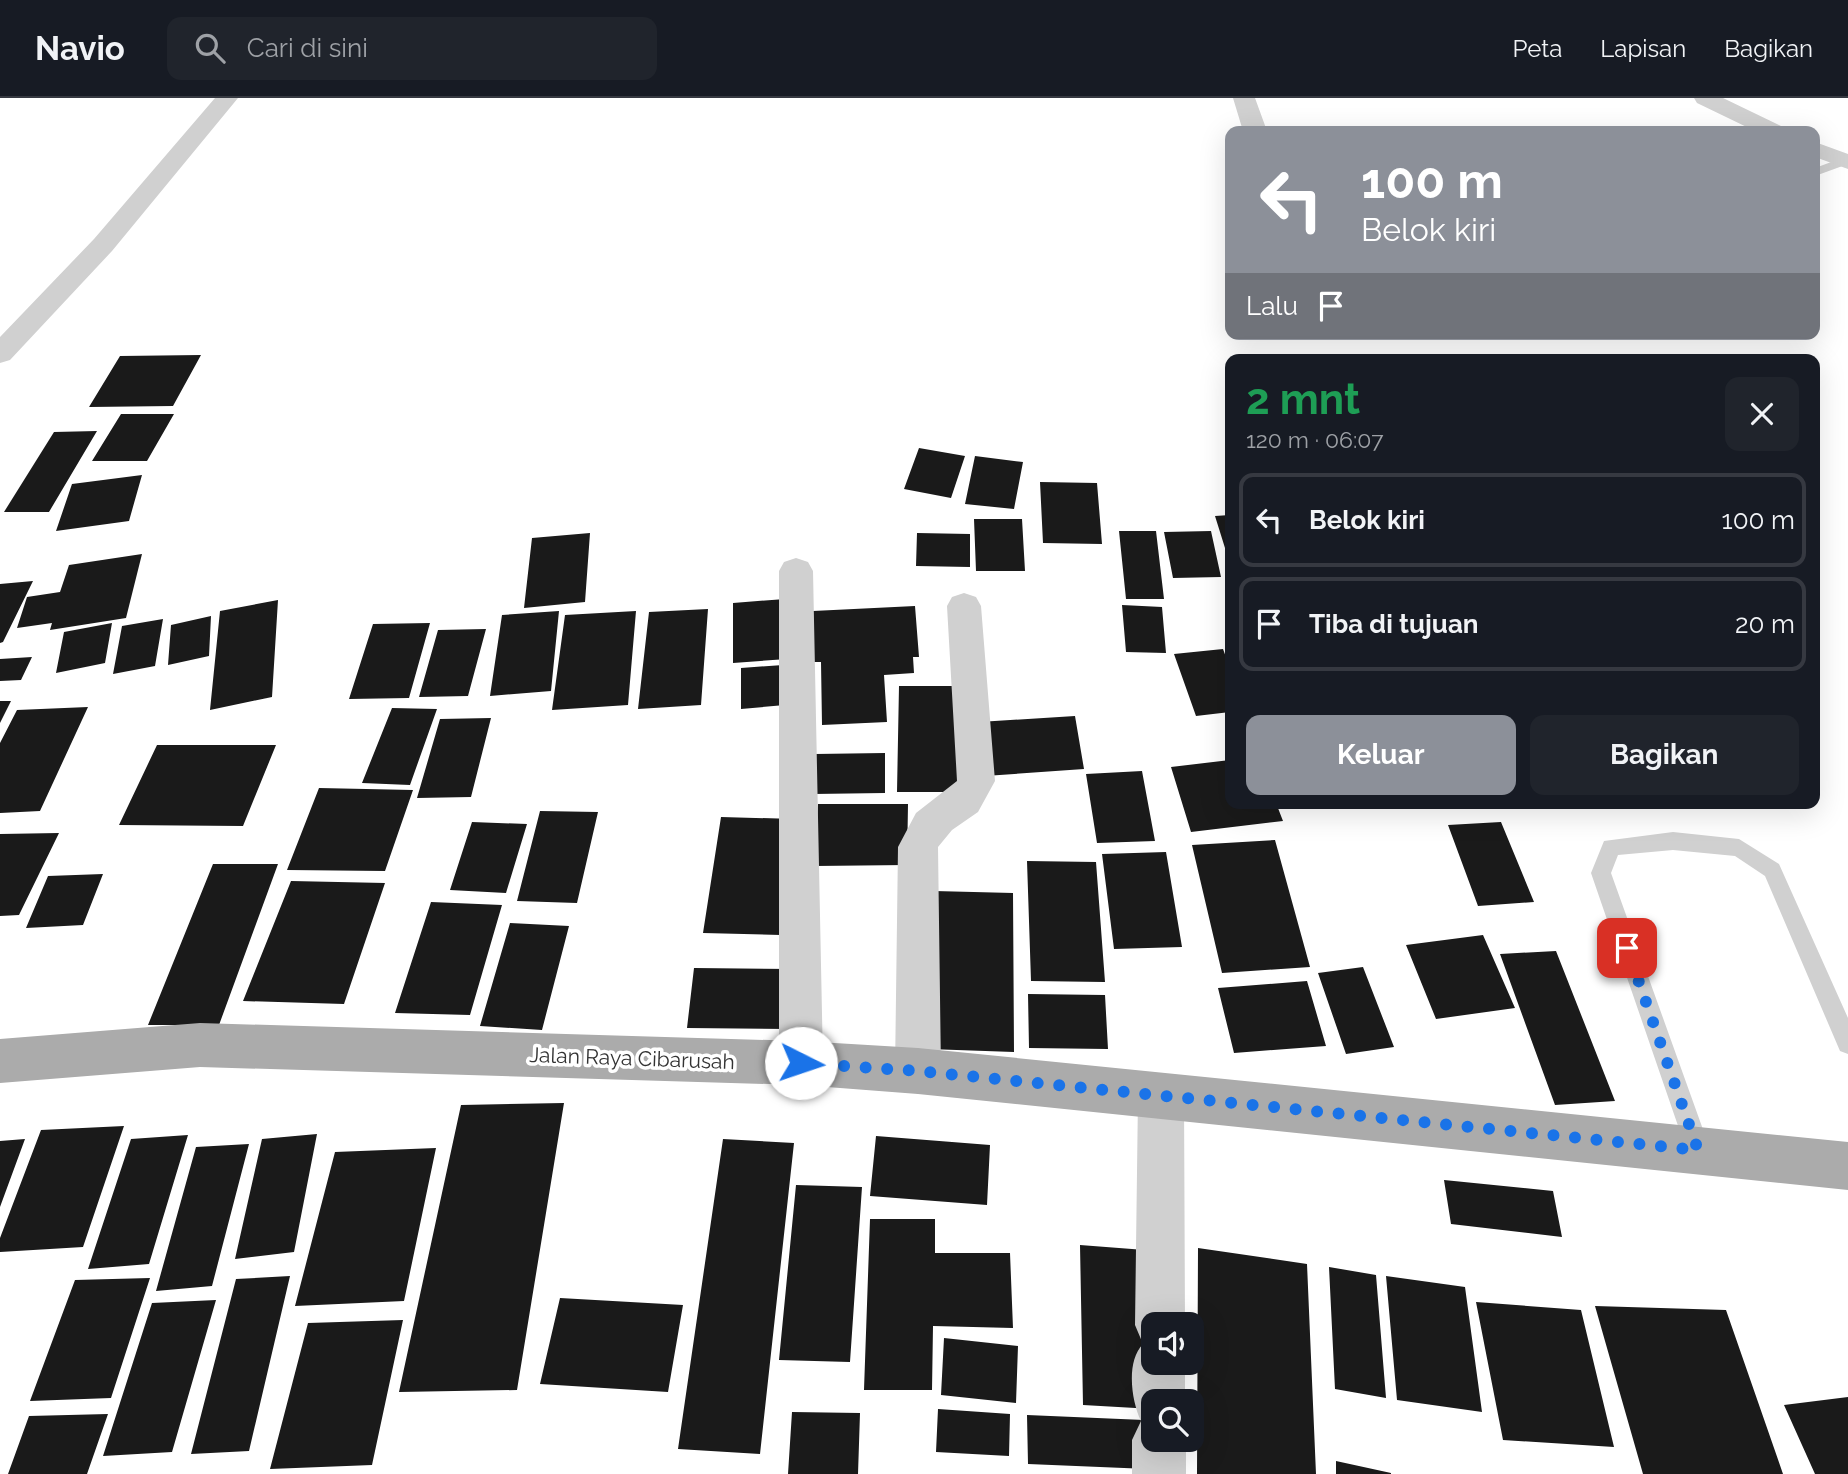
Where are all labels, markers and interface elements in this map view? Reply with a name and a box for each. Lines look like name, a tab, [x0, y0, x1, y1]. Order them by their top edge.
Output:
search box	[167, 17, 657, 80]
text: Navio	[35, 29, 125, 68]
icon: search	[191, 29, 229, 67]
text: Cari di sini	[247, 33, 368, 63]
text: Peta	[1513, 34, 1562, 63]
text: Lapisan	[1600, 34, 1686, 63]
text: Bagikan	[1724, 34, 1813, 63]
text: 100 m	[1361, 152, 1503, 209]
icon: left	[1246, 154, 1337, 245]
text: Belok kiri	[1361, 211, 1496, 248]
icon: arrive	[1312, 287, 1350, 325]
text: Lalu	[1246, 291, 1298, 321]
text: 2 mnt	[1246, 375, 1360, 424]
button: close	[1725, 377, 1799, 451]
text: 120 m · 06:07	[1246, 426, 1383, 453]
icon: left	[1250, 501, 1288, 539]
text: Belok kiri	[1309, 505, 1425, 535]
text: 100 m	[1722, 505, 1795, 535]
icon: arrive	[1250, 605, 1288, 643]
text: Tiba di tujuan	[1309, 609, 1479, 639]
text: 20 m	[1735, 609, 1795, 639]
button: Keluar	[1246, 715, 1516, 795]
button: Bagikan	[1530, 715, 1799, 795]
pin	[1597, 918, 1657, 978]
icon: arrive	[1608, 929, 1646, 967]
position arrow	[764, 1026, 838, 1100]
street label: Jalan Raya Cibarusah	[529, 1042, 735, 1074]
map controls	[1141, 1312, 1204, 1452]
button: sound	[1141, 1312, 1204, 1375]
button: search	[1141, 1389, 1204, 1452]

